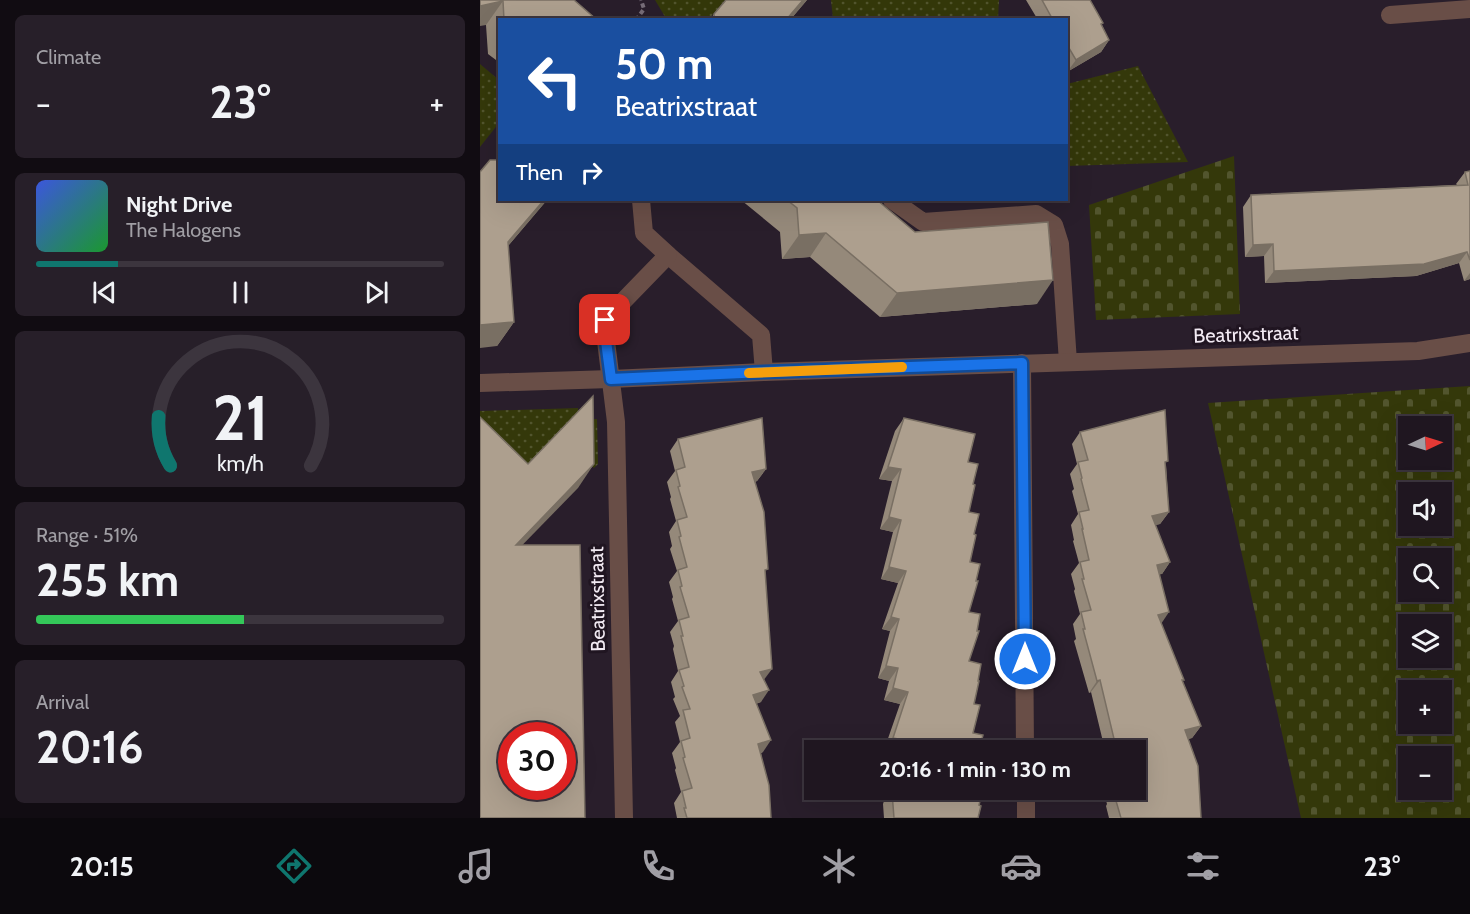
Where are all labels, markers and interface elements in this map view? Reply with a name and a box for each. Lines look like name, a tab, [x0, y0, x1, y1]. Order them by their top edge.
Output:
text: 50 m	[615, 38, 713, 90]
icon: left	[516, 42, 594, 120]
text: Climate	[36, 45, 101, 69]
text: 23°	[209, 75, 271, 129]
text: −	[36, 83, 51, 123]
text: +	[429, 83, 444, 123]
text: Beatrixstraat	[615, 90, 757, 123]
icon: right	[575, 156, 608, 189]
text: Then	[516, 159, 563, 186]
text: Night Drive	[126, 191, 232, 218]
text: The Halogens	[126, 218, 241, 242]
icon: previous	[88, 276, 121, 309]
icon: pause	[224, 276, 257, 309]
icon: next	[360, 276, 393, 309]
pin	[579, 294, 630, 345]
icon: arrive	[588, 303, 621, 336]
street label: Beatrixstraat	[1193, 320, 1299, 348]
text: 21	[212, 380, 268, 456]
north arrow	[1398, 416, 1452, 470]
map controls	[1398, 416, 1452, 800]
text: km/h	[217, 450, 263, 476]
button: sound	[1398, 482, 1452, 536]
text: Range · 51%	[36, 523, 138, 547]
street label: Beatrixstraat	[584, 546, 610, 652]
button: search	[1398, 548, 1452, 602]
text: 255 km	[36, 553, 179, 607]
button: layers	[1398, 614, 1452, 668]
position arrow	[993, 627, 1057, 691]
button: +	[1398, 680, 1452, 734]
text: Arrival	[36, 690, 89, 714]
text: 20:16	[36, 720, 143, 774]
speed limit sign: 30	[498, 722, 576, 800]
button: −	[1398, 746, 1452, 800]
text: 20:16 · 1 min · 130 m	[879, 756, 1071, 783]
icon: directions	[273, 845, 315, 887]
icon: music	[455, 845, 497, 887]
icon: phone	[637, 845, 679, 887]
icon: climate	[818, 845, 860, 887]
icon: car	[1000, 845, 1042, 887]
icon: filters	[1182, 845, 1224, 887]
text: 20:15	[70, 850, 134, 883]
text: 23°	[1363, 850, 1400, 883]

